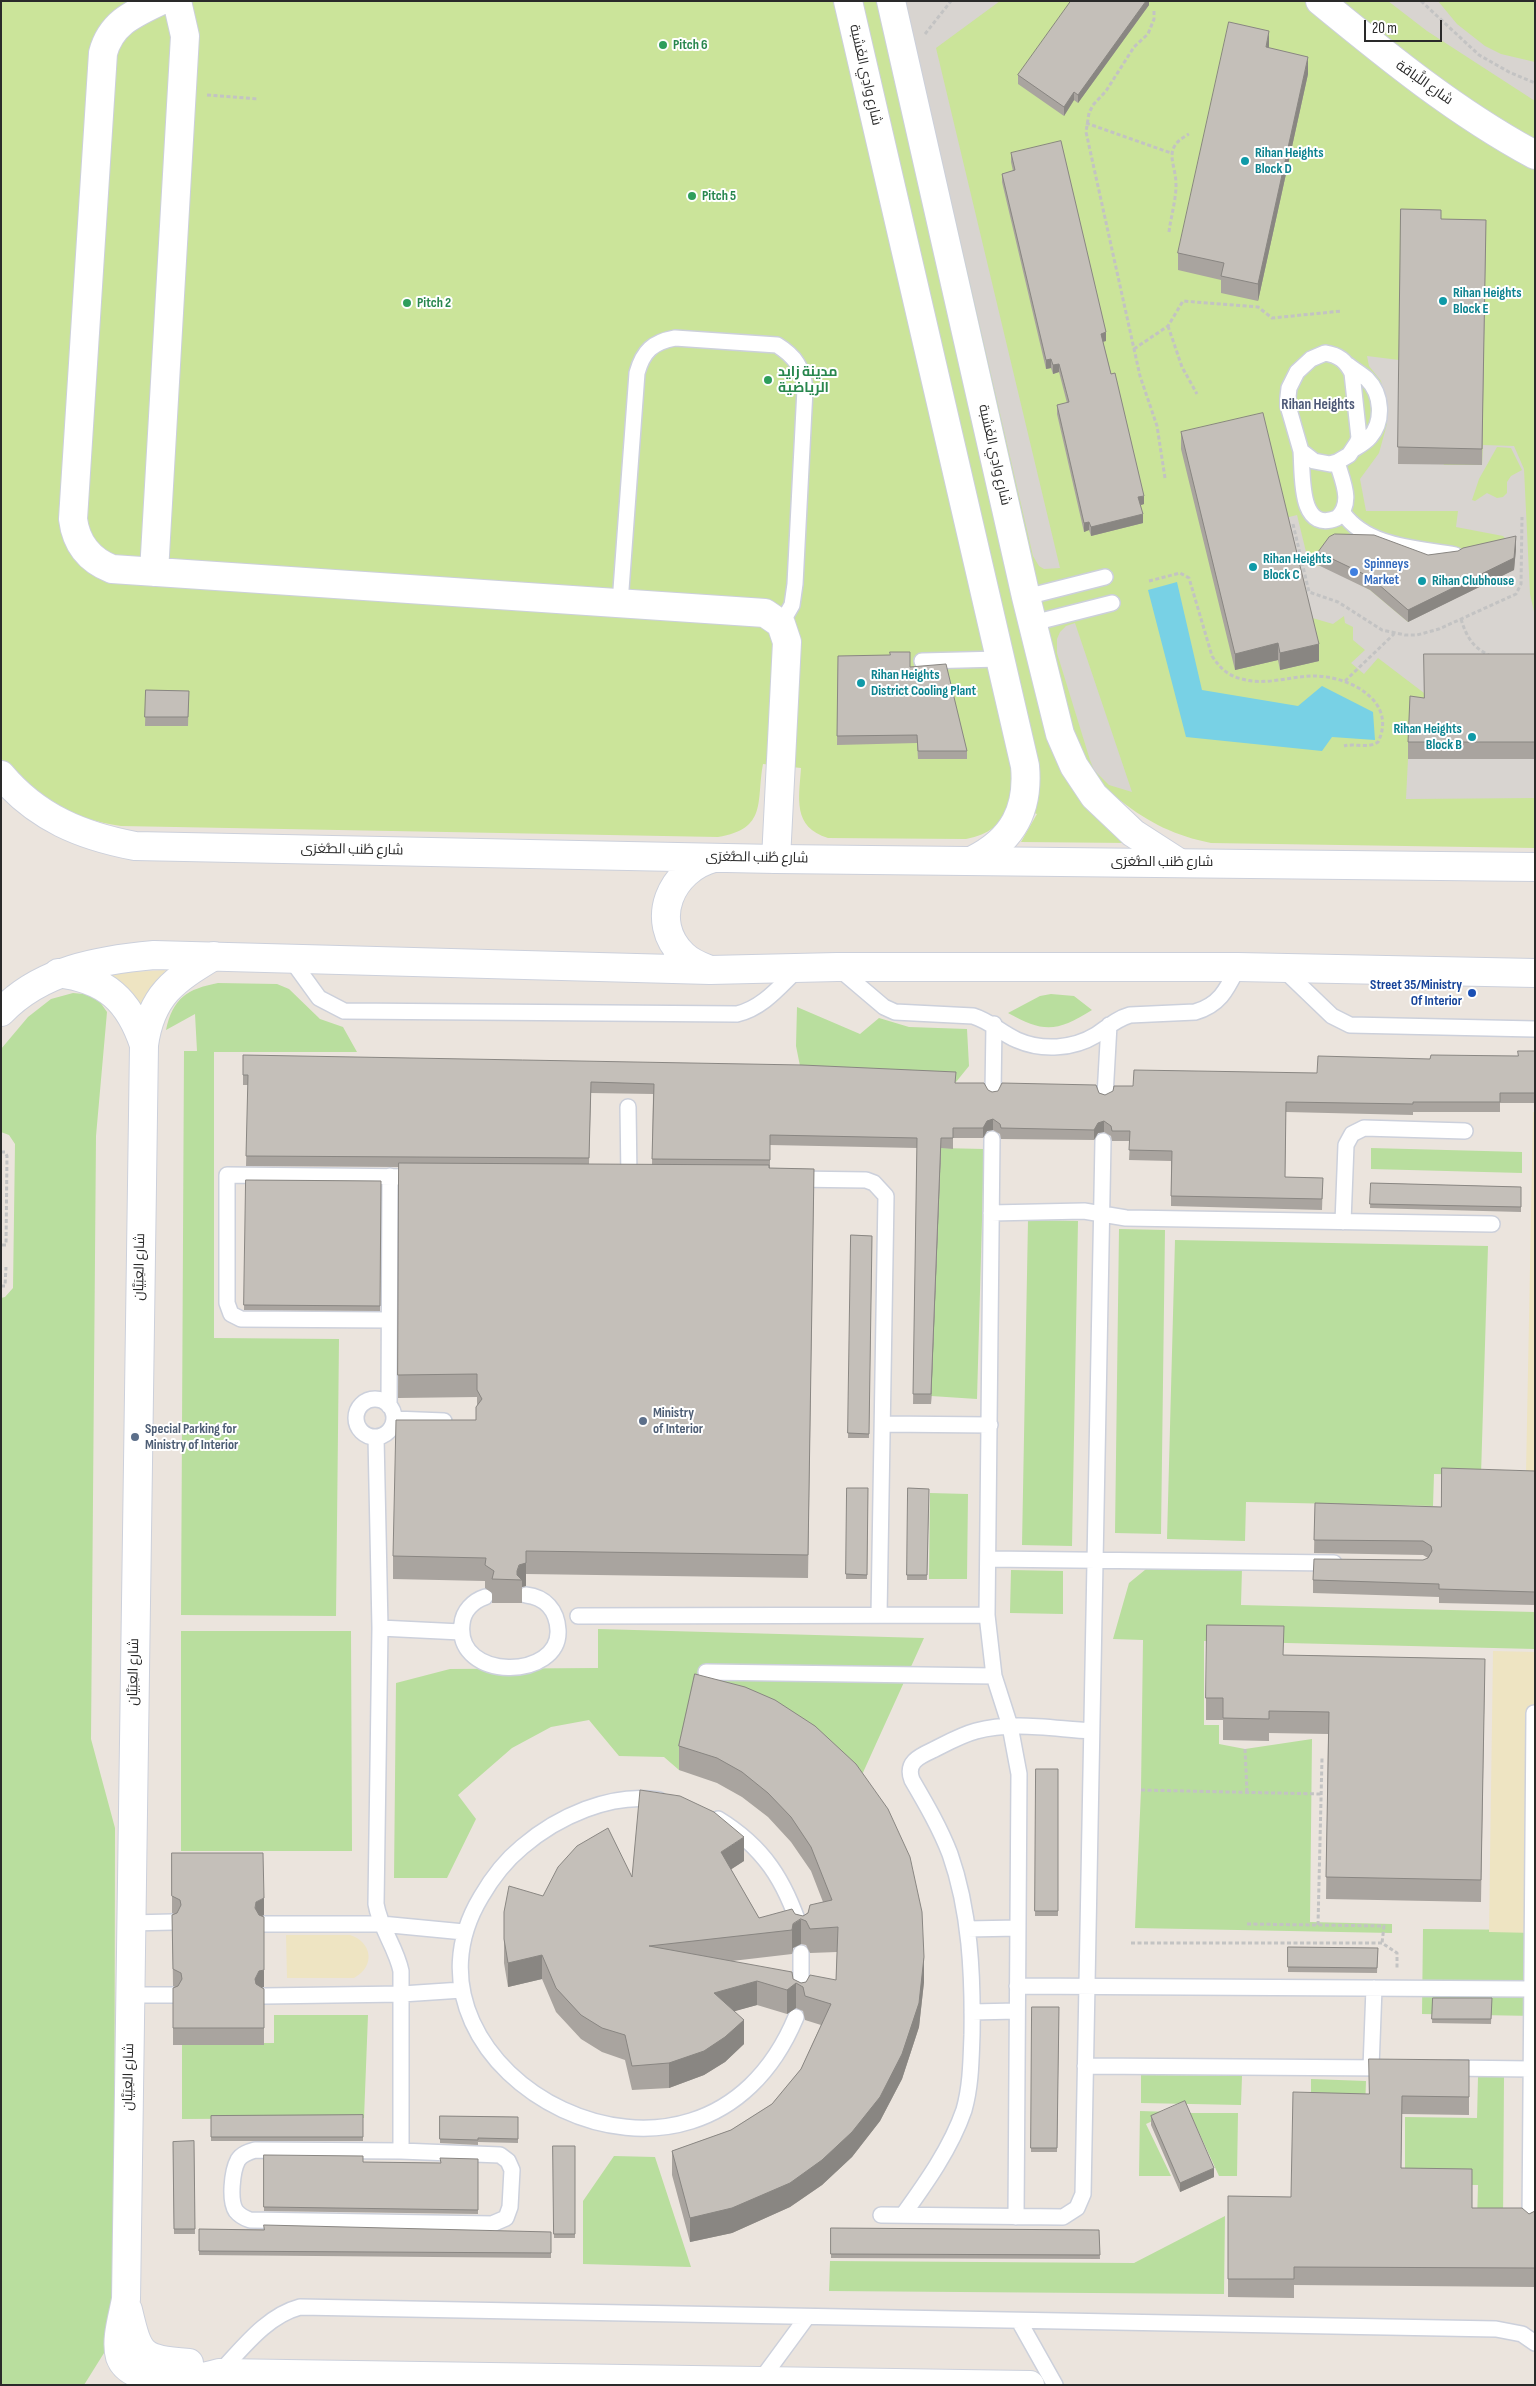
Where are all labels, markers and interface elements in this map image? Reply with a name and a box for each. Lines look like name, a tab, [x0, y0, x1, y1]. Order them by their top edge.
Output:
scale bar	[1366, 10, 1444, 42]
text: 20 m	[1372, 19, 1397, 38]
street label: شارع وادِي الغَشبة	[845, 23, 885, 127]
place label: Pitch 6	[673, 37, 708, 53]
marker: Pitch 6	[657, 39, 669, 51]
street label: شارع اللَّباقة	[1392, 57, 1456, 109]
place label: Rihan Heights Block D	[1255, 145, 1324, 178]
marker: Rihan Heights Block D	[1239, 155, 1251, 167]
place label: Pitch 5	[702, 188, 736, 204]
marker: Pitch 5	[686, 190, 698, 202]
place label: Rihan Heights Block E	[1453, 285, 1522, 318]
place label: Pitch 2	[417, 295, 451, 311]
marker: Rihan Heights Block E	[1437, 295, 1449, 307]
marker: Pitch 2	[401, 297, 413, 309]
place label: مدينة زايد الرياضية	[778, 364, 837, 397]
marker: مدينة زايد الرياضية	[762, 374, 774, 386]
district label: Rihan Heights	[1281, 396, 1355, 414]
street label: شارع وادِي الغَشبة	[974, 403, 1014, 507]
place label: Rihan Heights Block C	[1263, 551, 1332, 584]
place label: Spinneys Market	[1364, 556, 1409, 588]
marker: Rihan Heights Block C	[1247, 561, 1259, 573]
marker: Spinneys Market	[1348, 566, 1360, 578]
place label: Rihan Clubhouse	[1432, 573, 1514, 589]
marker: Rihan Clubhouse	[1416, 575, 1428, 587]
place label: Rihan Heights District Cooling Plant	[871, 667, 976, 700]
marker: Rihan Heights District Cooling Plant	[855, 677, 867, 689]
place label: Rihan Heights Block B	[1393, 721, 1462, 754]
marker: Rihan Heights Block B	[1466, 731, 1478, 743]
street label: شارع طُنب الصُّغرَى	[300, 841, 404, 859]
street label: شارع طُنب الصُّغرَى	[705, 849, 809, 867]
street label: شارع طُنب الصُّغرَى	[1111, 854, 1213, 870]
place label: Street 35/Ministry Of Interior	[1370, 977, 1462, 1010]
marker: Street 35/Ministry Of Interior	[1466, 987, 1478, 999]
street label: شارع العِبَيَّان	[131, 1233, 149, 1301]
place label: Ministry of Interior	[653, 1405, 703, 1438]
marker: Ministry of Interior	[637, 1415, 649, 1427]
place label: Special Parking for Ministry of Interior	[145, 1421, 238, 1454]
marker: Special Parking for Ministry of Interior	[129, 1431, 141, 1443]
street label: شارع العِبَيَّان	[125, 1638, 143, 1706]
street label: شارع العِبَيَّان	[120, 2043, 138, 2111]

